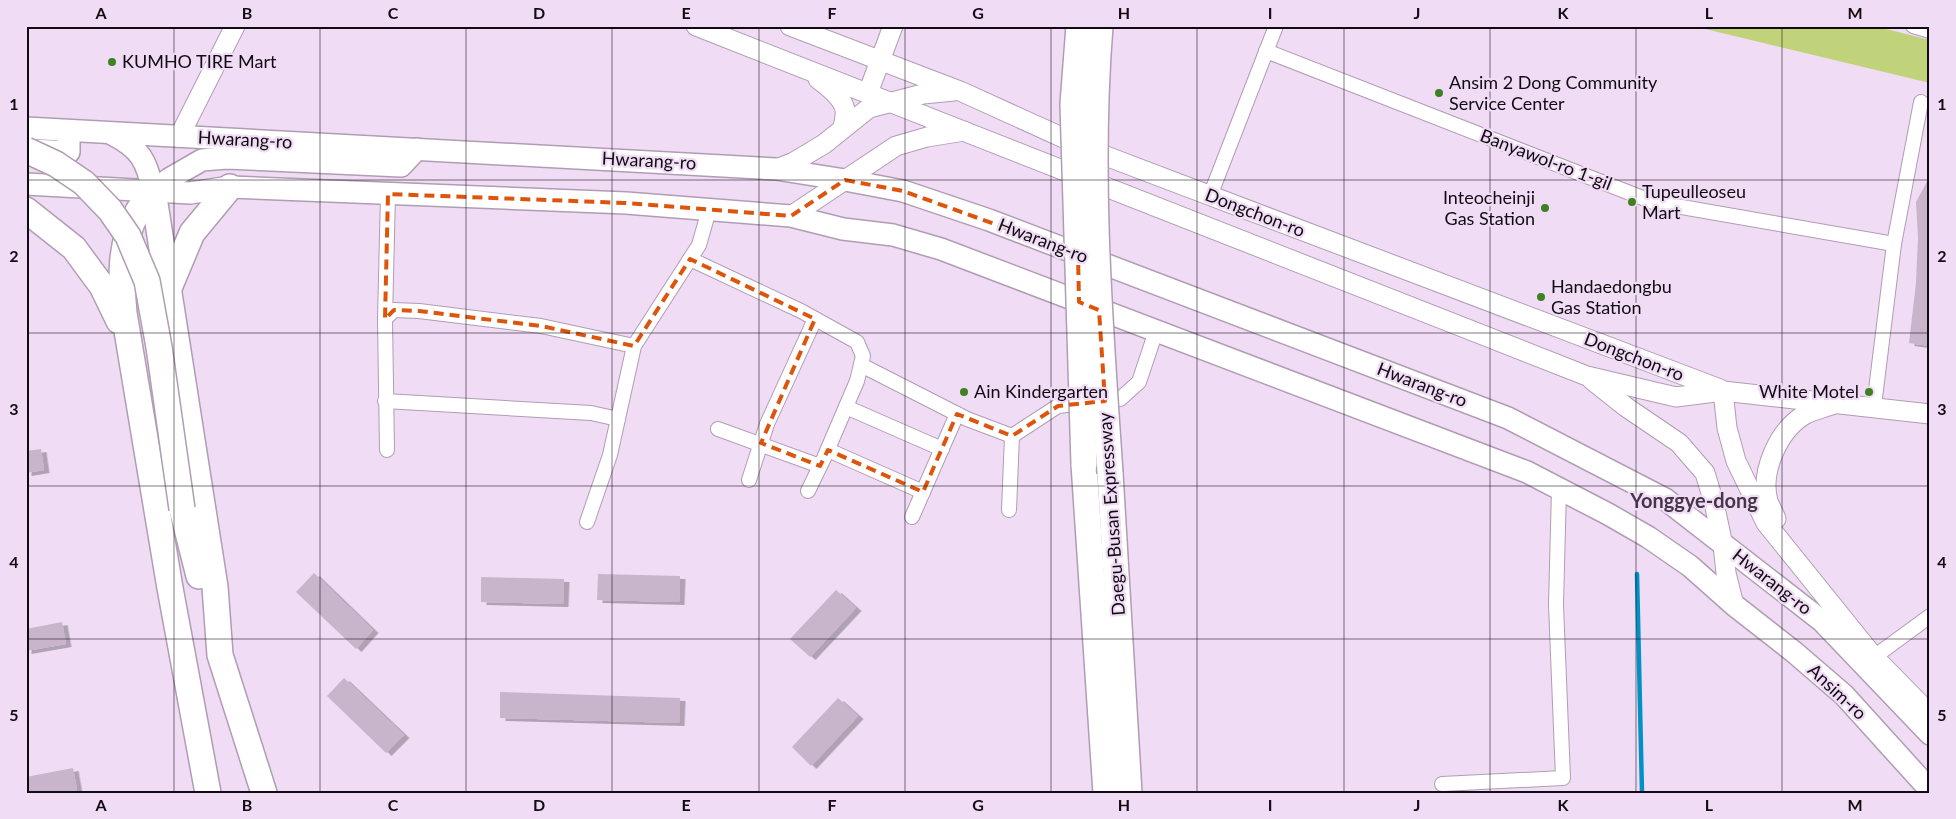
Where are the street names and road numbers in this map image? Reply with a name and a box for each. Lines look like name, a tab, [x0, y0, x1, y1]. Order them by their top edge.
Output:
street label: Banyawol-ro 1-gil	[1477, 124, 1615, 194]
street label: Hwarang-ro	[197, 126, 293, 152]
street label: Hwarang-ro	[601, 147, 697, 173]
street label: Dongchon-ro	[1202, 183, 1308, 241]
street label: Hwarang-ro	[995, 213, 1091, 267]
street label: Dongchon-ro	[1581, 327, 1687, 385]
street label: Hwarang-ro	[1374, 357, 1470, 411]
street label: Daegu-Busan Expressway	[1093, 411, 1129, 616]
street label: Hwarang-ro	[1729, 543, 1817, 619]
street label: Ansim-ro	[1804, 659, 1872, 724]

